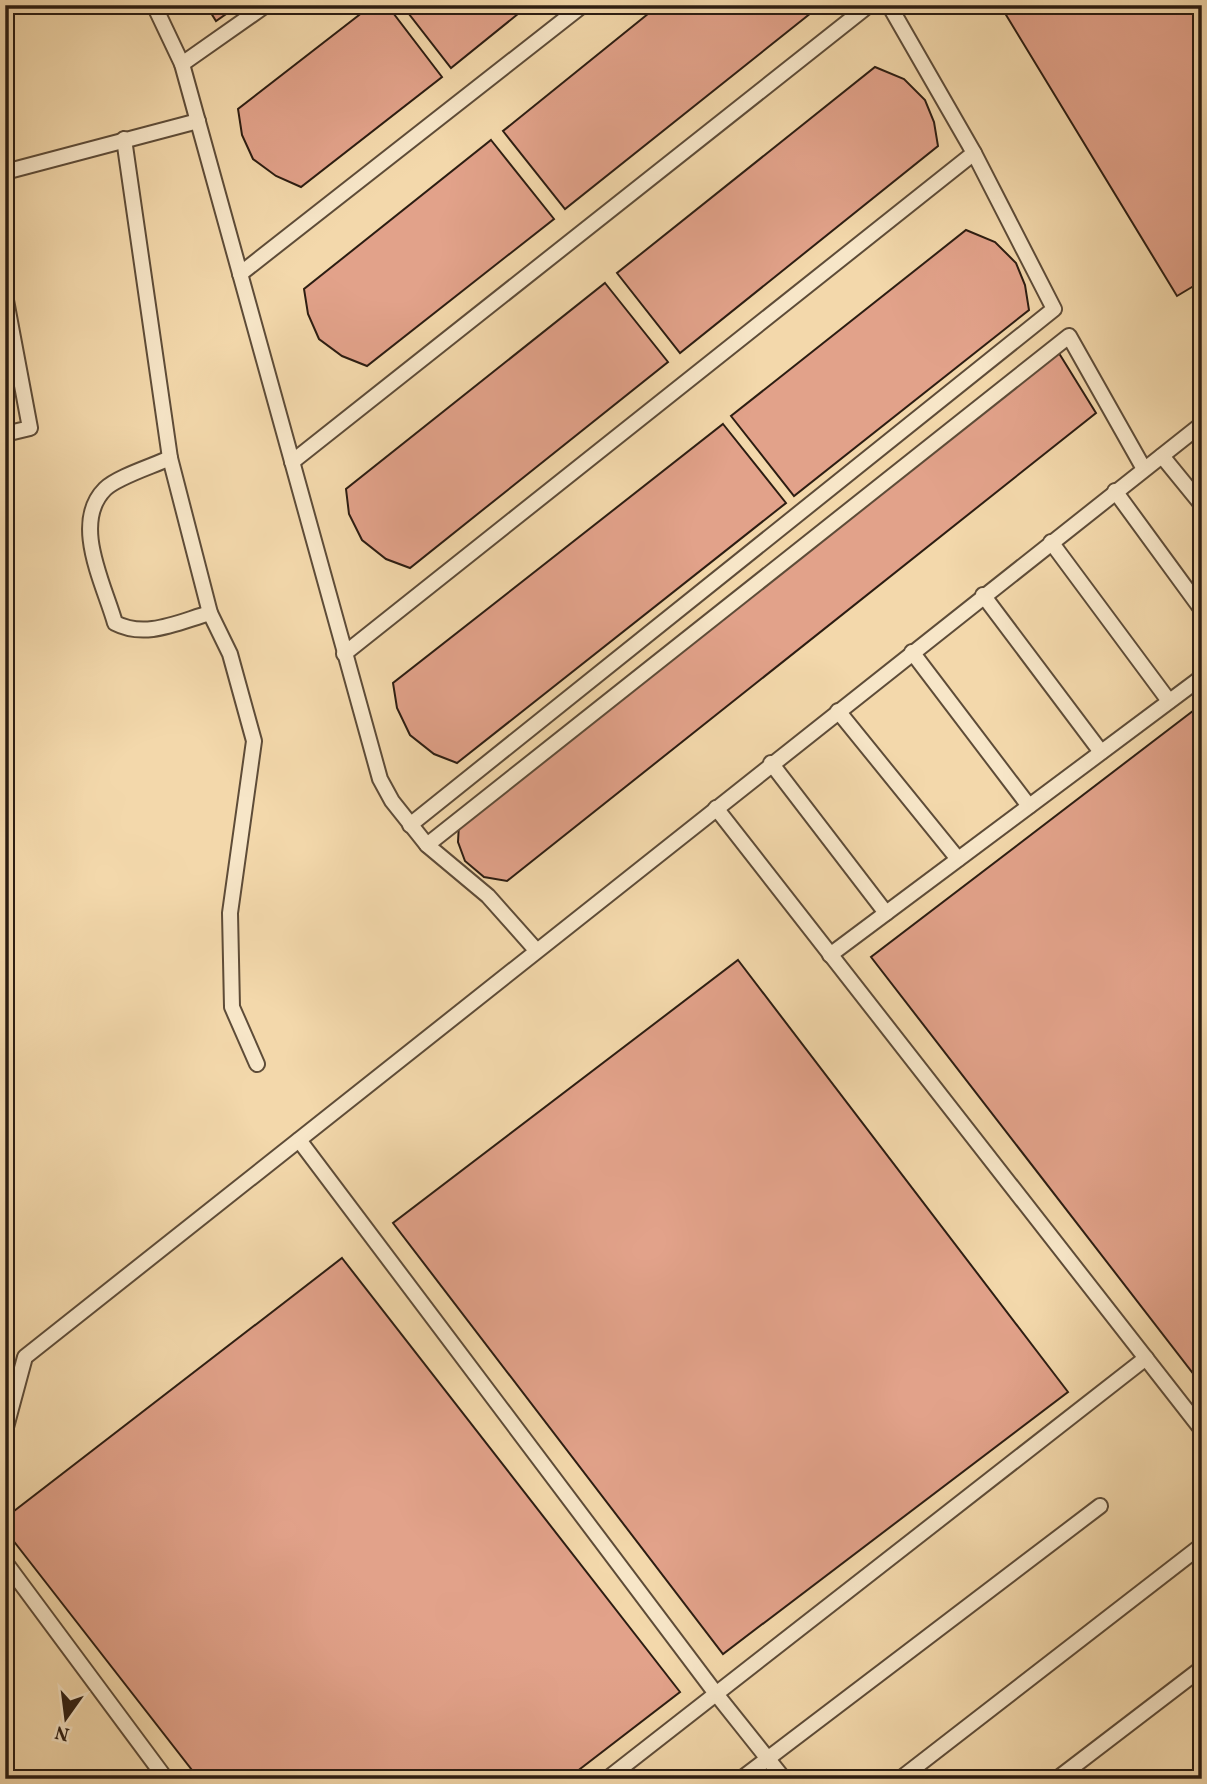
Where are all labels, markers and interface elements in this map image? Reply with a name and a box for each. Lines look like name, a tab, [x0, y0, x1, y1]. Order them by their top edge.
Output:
north arrow	[32, 1682, 102, 1752]
text: N	[52, 1718, 72, 1747]

